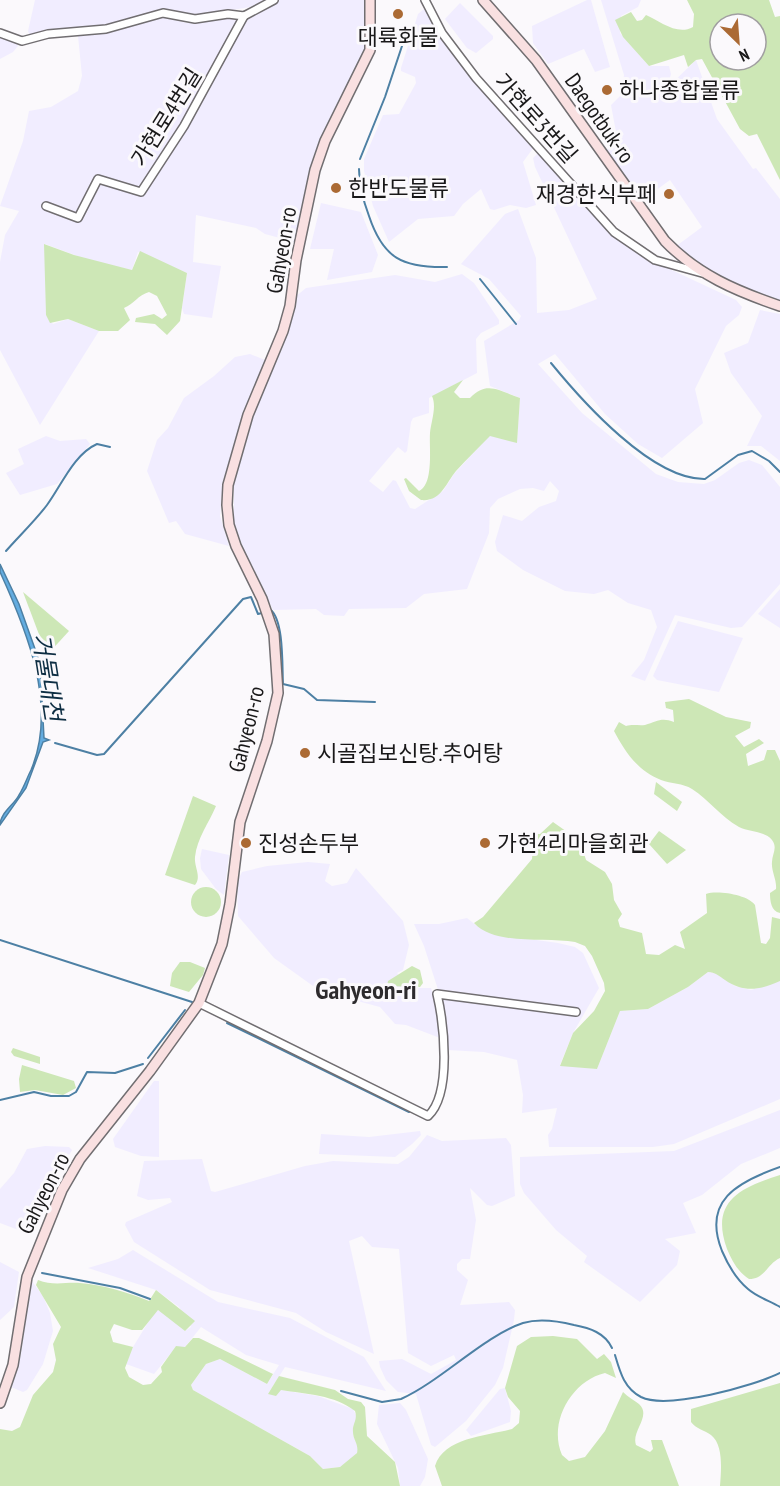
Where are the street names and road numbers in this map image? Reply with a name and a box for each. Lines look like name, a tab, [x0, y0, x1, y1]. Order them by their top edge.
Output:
street label: 가현로4번길	[125, 62, 207, 172]
street label: 가현로3번길	[488, 67, 584, 169]
street label: Daegotbuk-ro	[559, 68, 641, 168]
street label: Gahyeon-ro	[260, 204, 302, 296]
street label: Gahyeon-ro	[222, 683, 270, 775]
street label: Gahyeon-ro	[11, 1148, 75, 1238]

